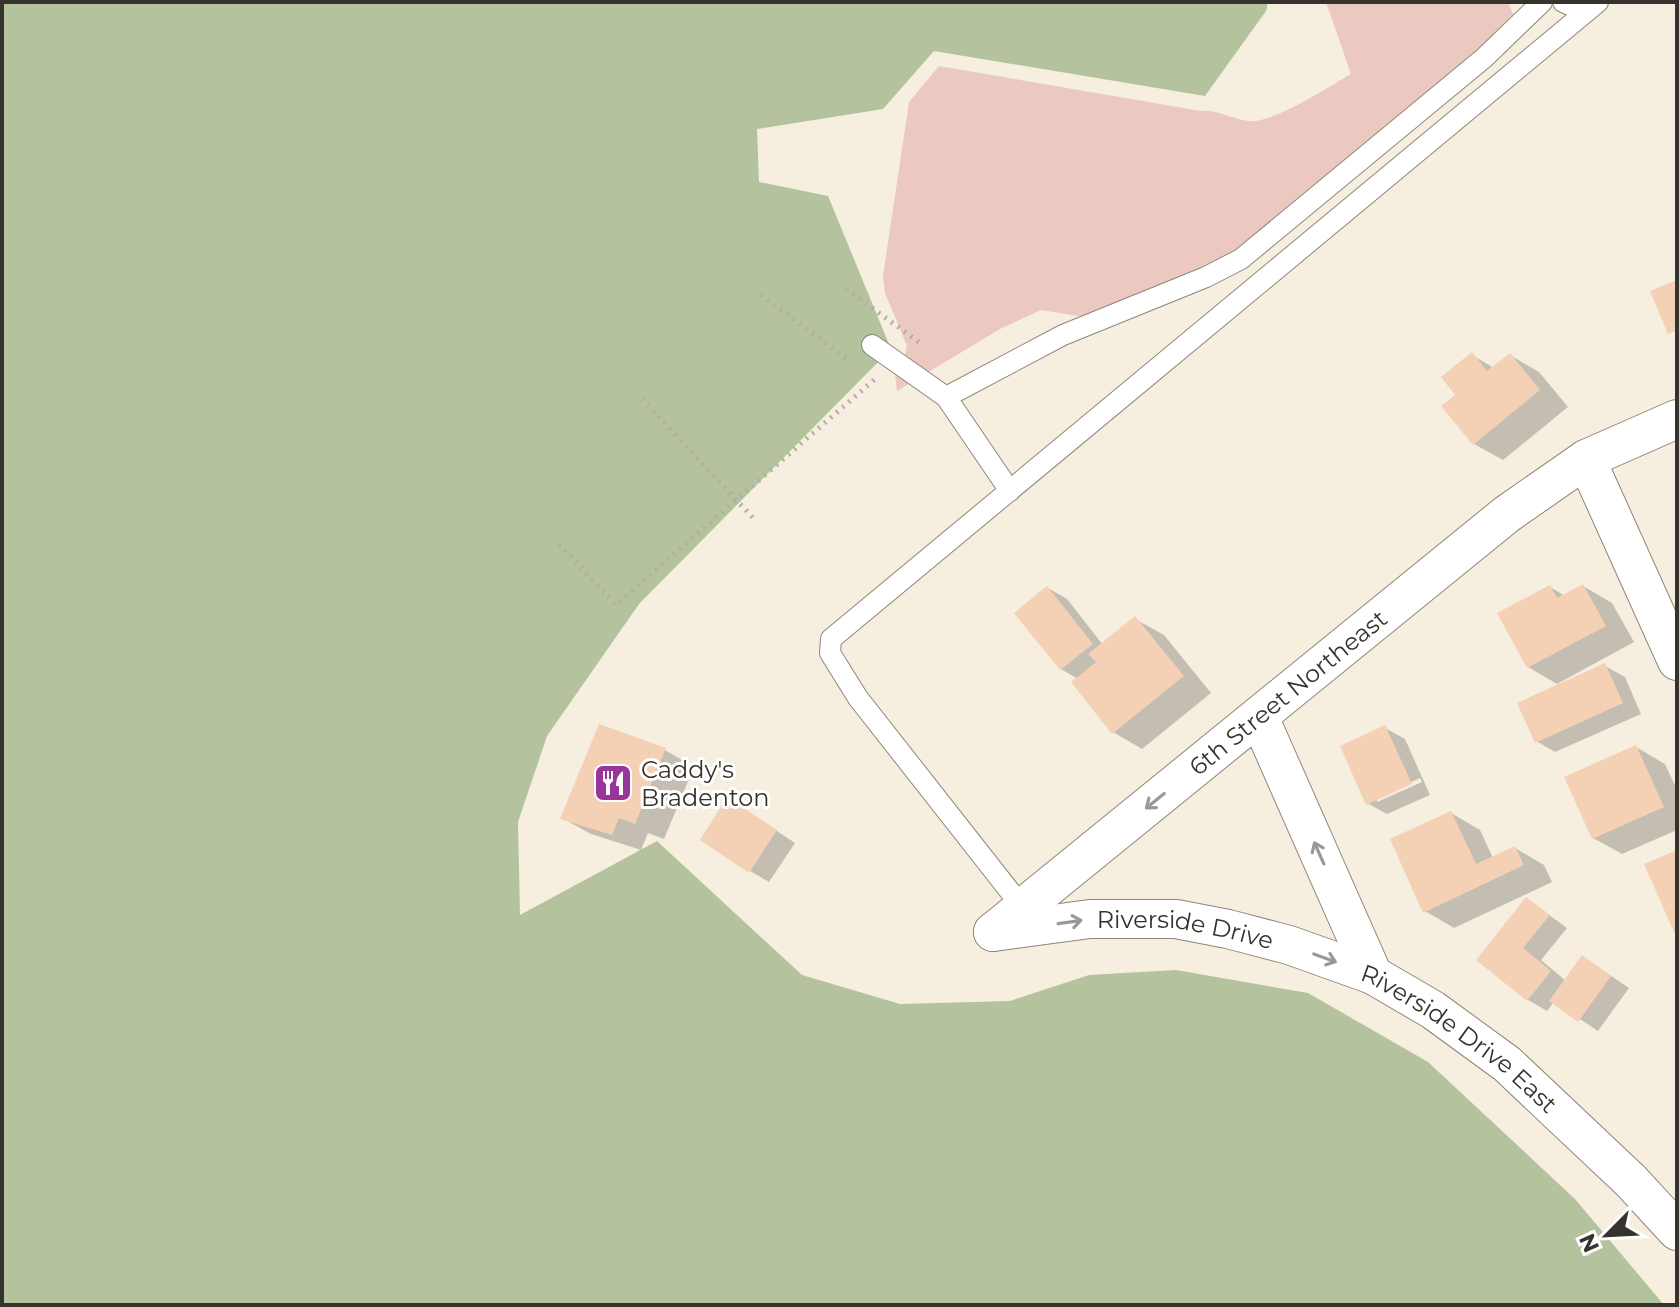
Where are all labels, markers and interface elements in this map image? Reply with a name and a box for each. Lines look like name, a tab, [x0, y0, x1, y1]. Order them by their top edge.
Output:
street label: 6th Street Northeast	[1183, 603, 1393, 781]
place label: Caddy's Bradenton	[641, 755, 769, 812]
restaurant icon: Caddy's Bradenton	[592, 762, 634, 804]
one-way arrow	[1145, 792, 1166, 810]
one-way arrow	[1311, 841, 1326, 866]
street label: Riverside Drive	[1097, 905, 1277, 955]
one-way arrow	[1057, 914, 1082, 929]
one-way arrow	[1312, 952, 1337, 966]
street label: Riverside Drive East	[1357, 958, 1564, 1119]
north arrow	[1567, 1195, 1647, 1275]
text: N	[1573, 1229, 1605, 1257]

